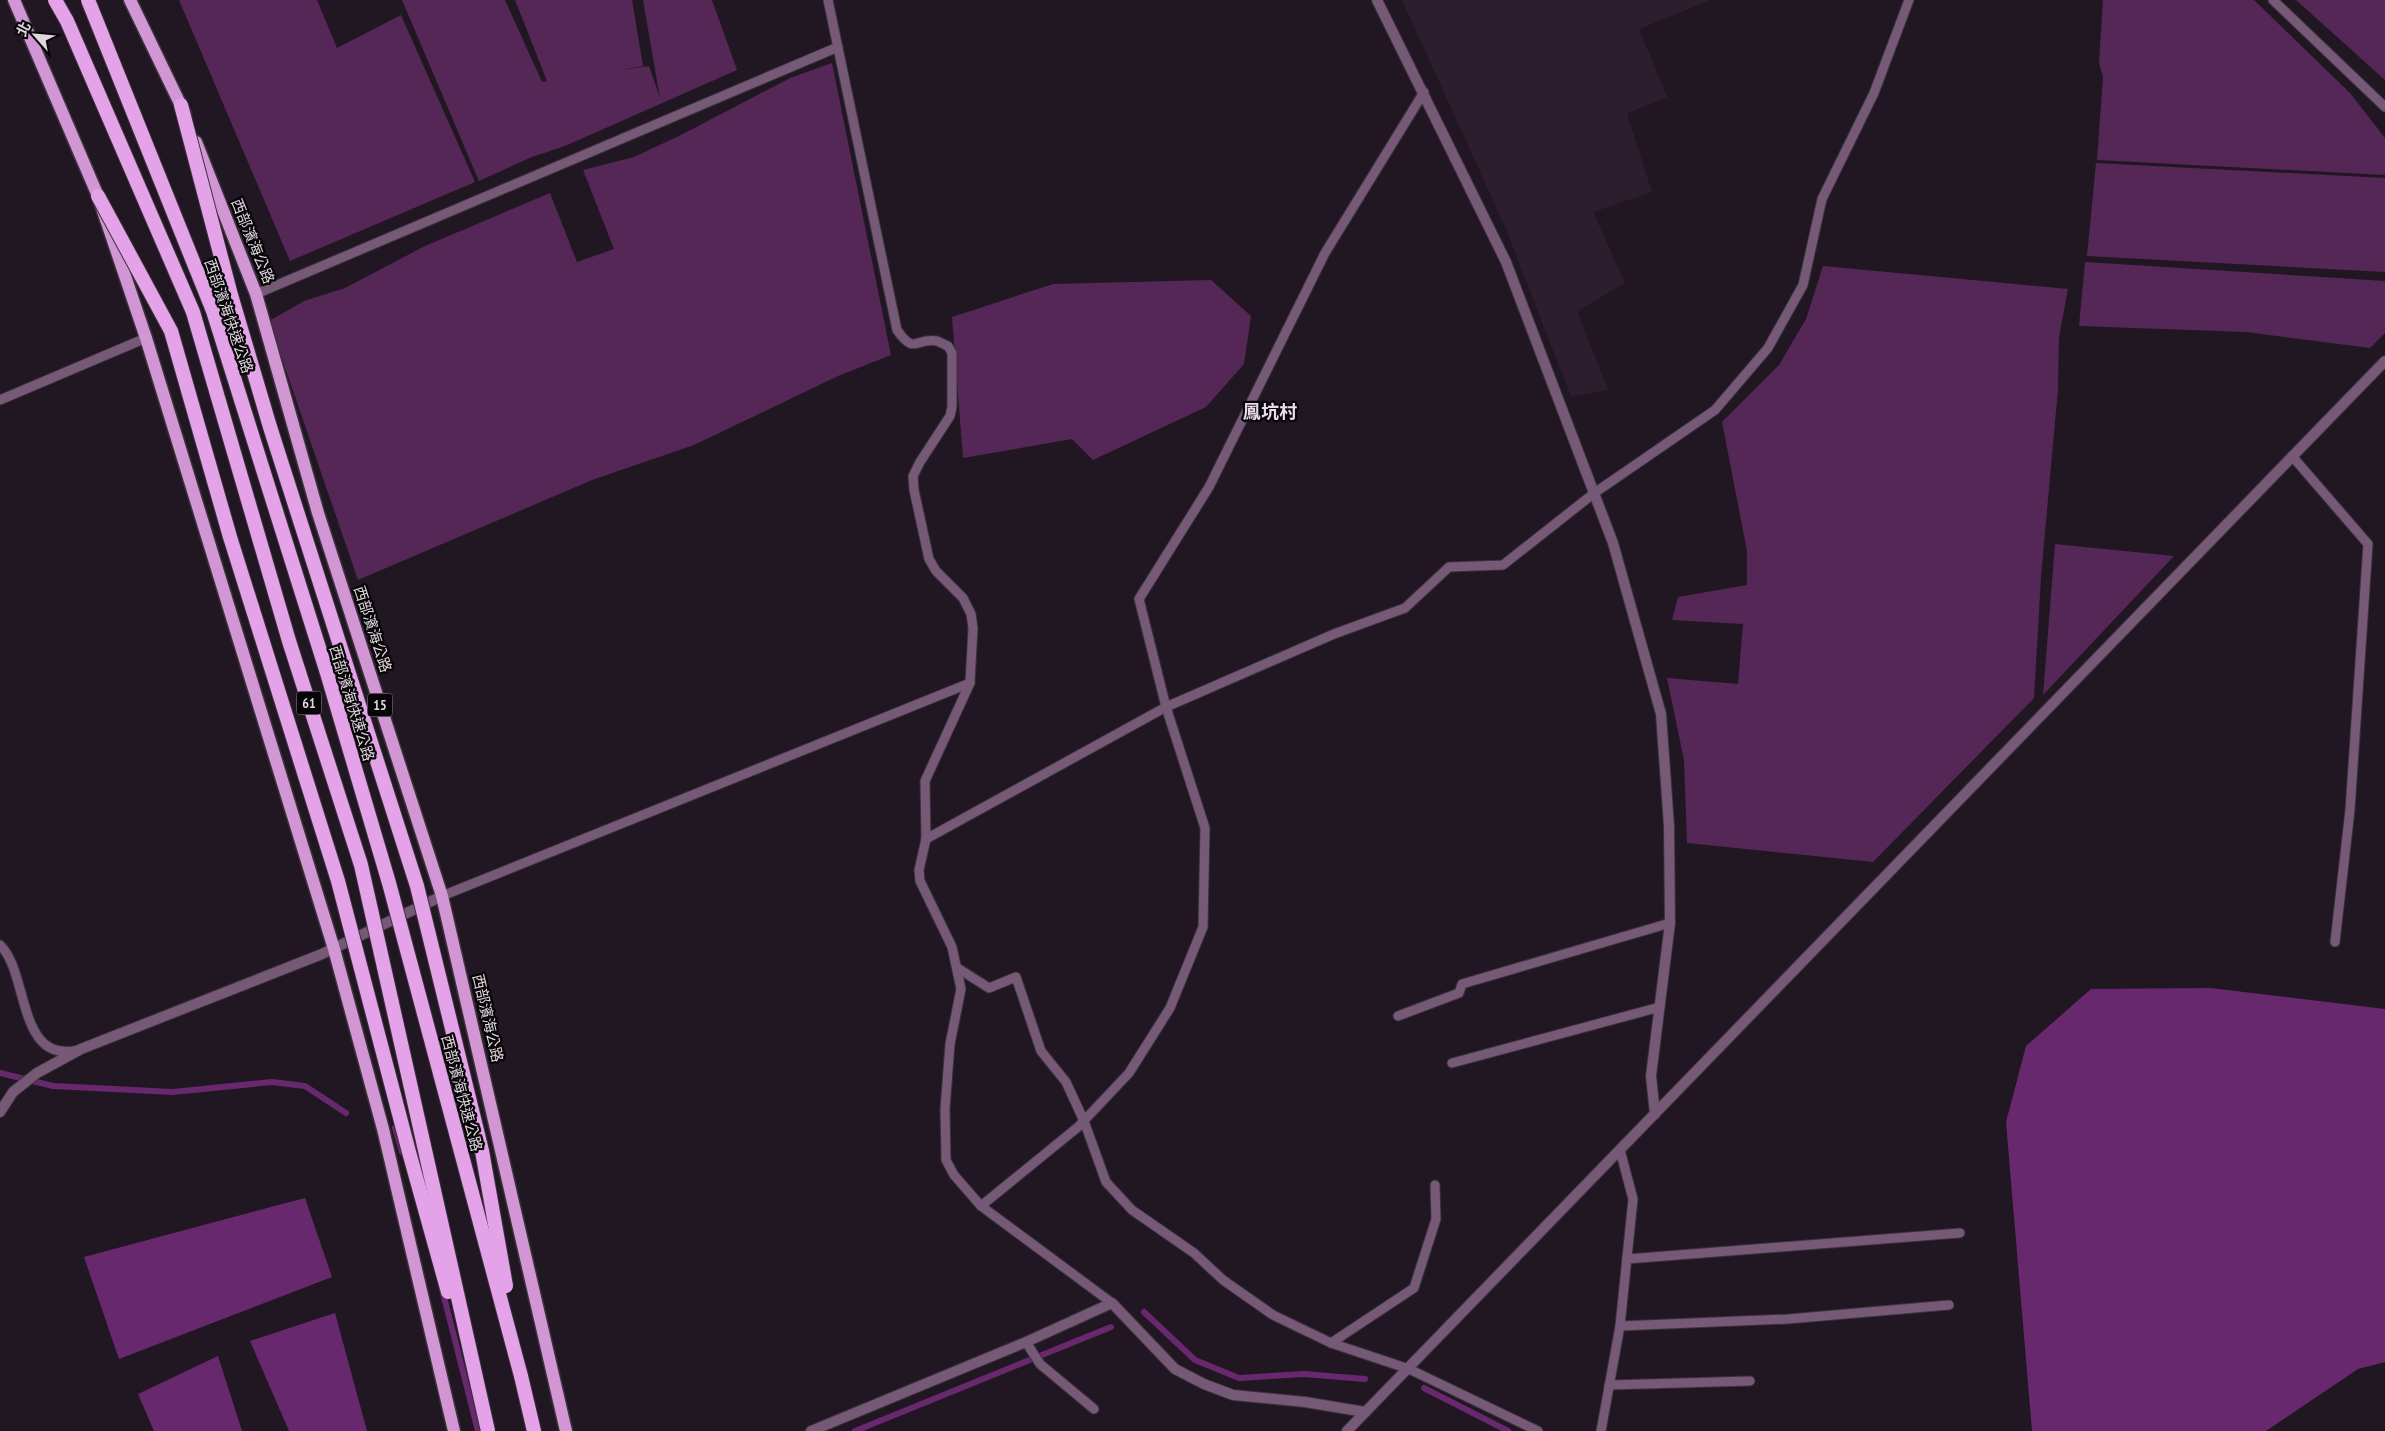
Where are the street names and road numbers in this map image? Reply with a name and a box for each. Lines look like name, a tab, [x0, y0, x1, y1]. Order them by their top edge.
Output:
street label: 西部濱海公路	[227, 196, 279, 286]
street label: 西部濱海快速公路	[200, 256, 258, 376]
street label: 西部濱海公路	[350, 583, 396, 675]
street label: 西部濱海快速公路	[325, 643, 379, 763]
road number: 61	[296, 691, 322, 714]
road number: 15	[368, 694, 392, 716]
street label: 西部濱海公路	[469, 972, 507, 1064]
street label: 西部濱海快速公路	[437, 1033, 487, 1153]

